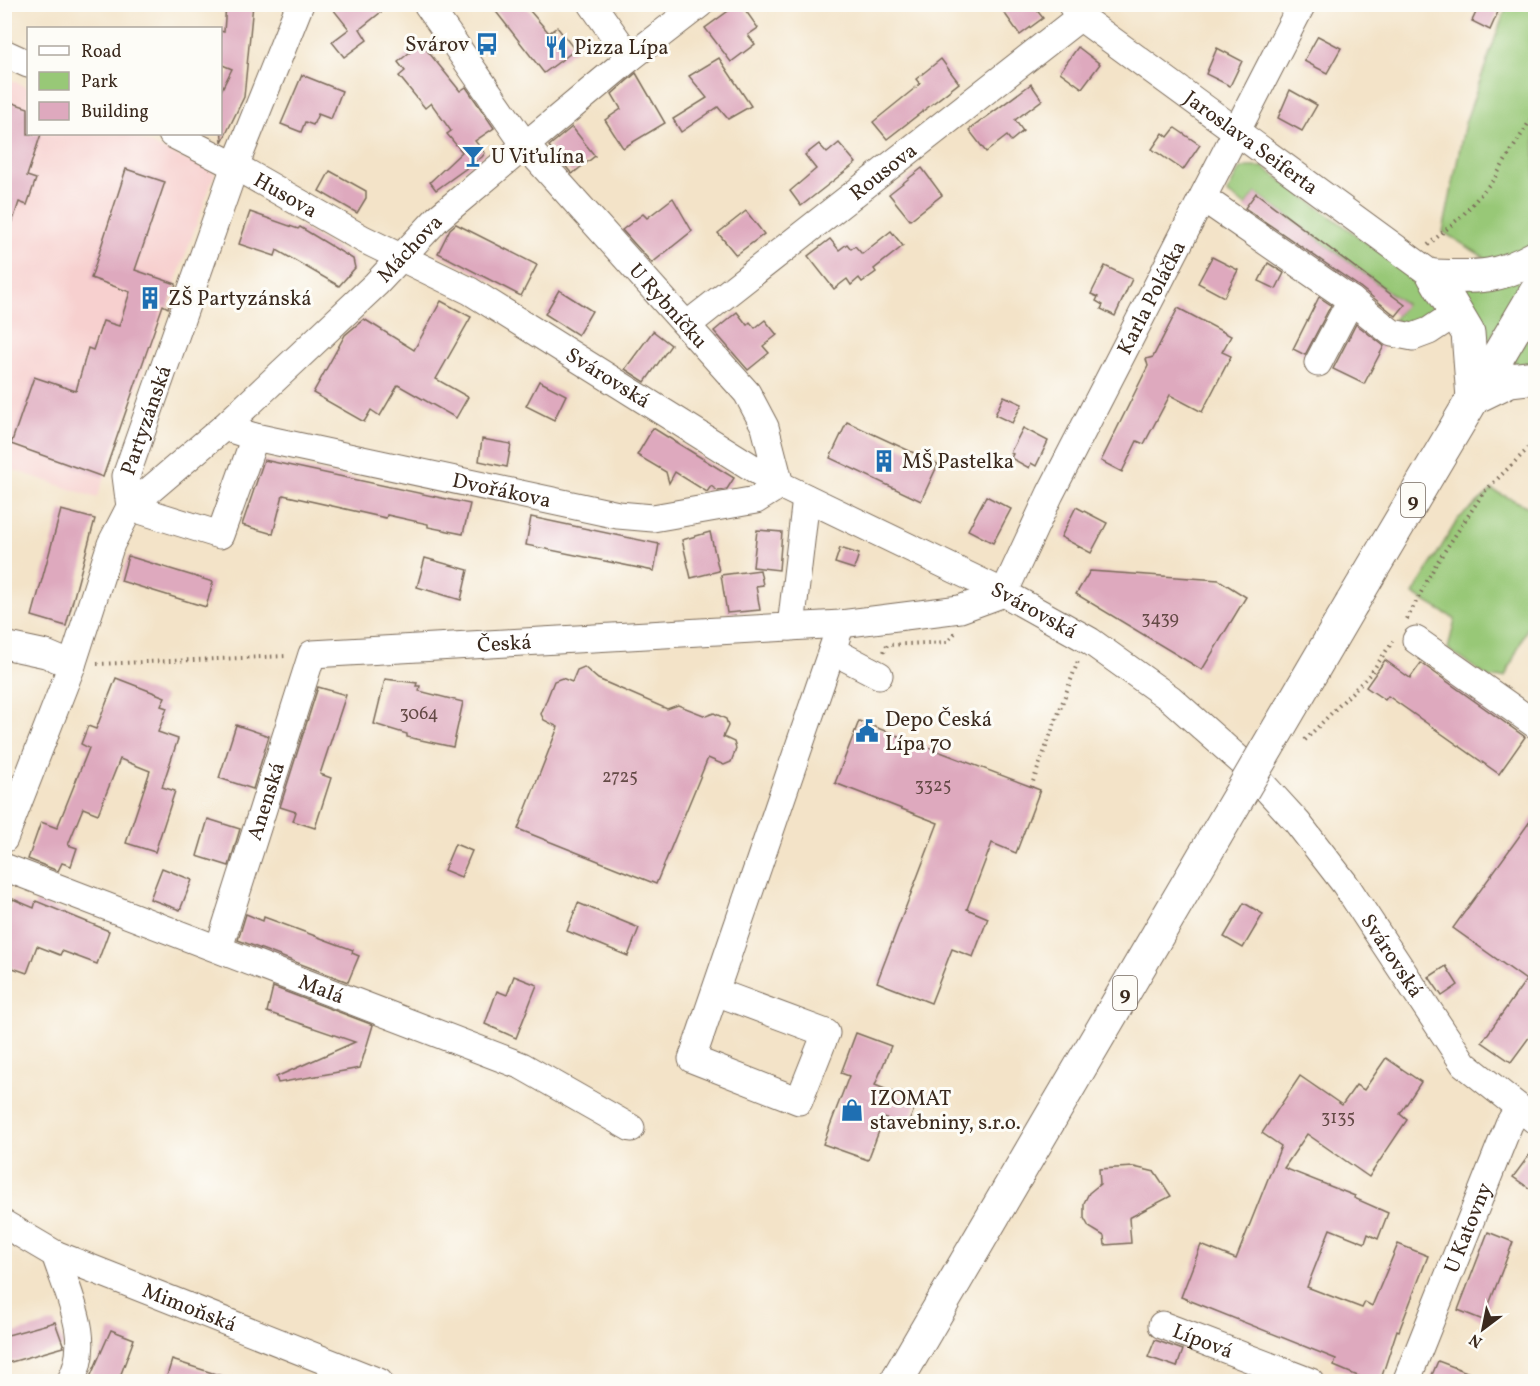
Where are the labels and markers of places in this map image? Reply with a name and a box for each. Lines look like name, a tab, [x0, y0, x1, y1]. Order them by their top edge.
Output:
place label: Svárov	[405, 31, 469, 60]
bus stop icon: Svárov	[474, 31, 500, 57]
restaurant icon: Pizza Lípa	[543, 34, 569, 60]
place label: Pizza Lípa	[574, 34, 669, 63]
bar icon: U Viťulína	[460, 143, 486, 169]
place label: U Viťulína	[491, 143, 585, 172]
building icon: ZŠ Partyzánská	[137, 285, 163, 311]
place label: ZŠ Partyzánská	[168, 285, 312, 314]
building icon: MŠ Pastelka	[871, 448, 897, 474]
place label: MŠ Pastelka	[902, 448, 1014, 477]
place label: Depo Česká Lípa 70	[885, 706, 992, 759]
public building icon: Depo Česká Lípa 70	[854, 718, 880, 744]
place label: IZOMAT stavebniny, s.r.o.	[870, 1085, 1021, 1138]
shop icon: IZOMAT stavebniny, s.r.o.	[839, 1097, 865, 1123]

